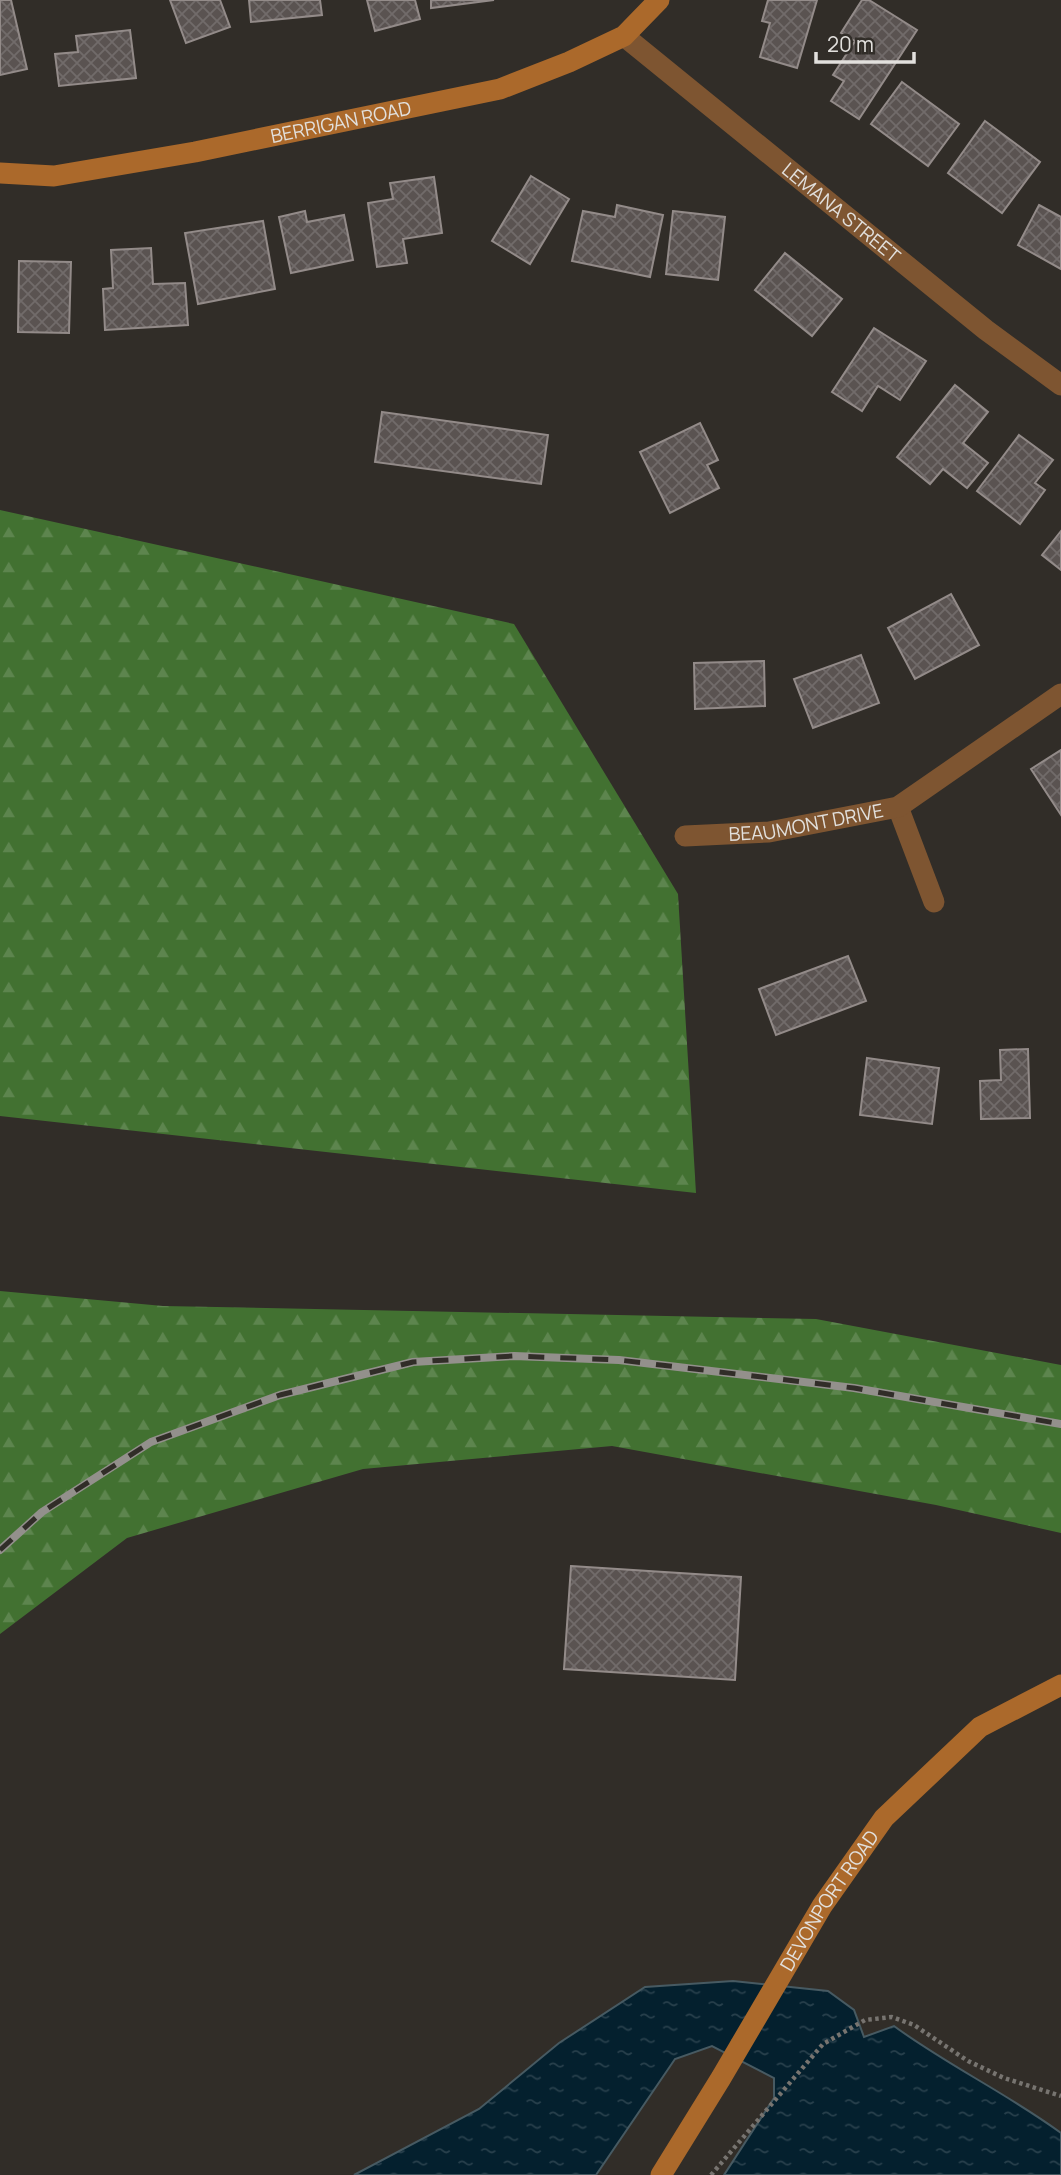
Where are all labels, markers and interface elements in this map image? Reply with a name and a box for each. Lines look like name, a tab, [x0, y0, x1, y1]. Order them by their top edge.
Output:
scale bar	[816, 21, 914, 65]
text: 20 m	[827, 30, 874, 58]
street label: BERRIGAN ROAD	[268, 95, 413, 149]
street label: LEMANA STREET	[777, 157, 907, 269]
street label: BEAUMONT DRIVE	[728, 797, 885, 847]
street label: DEVONPORT ROAD	[774, 1825, 885, 1976]

